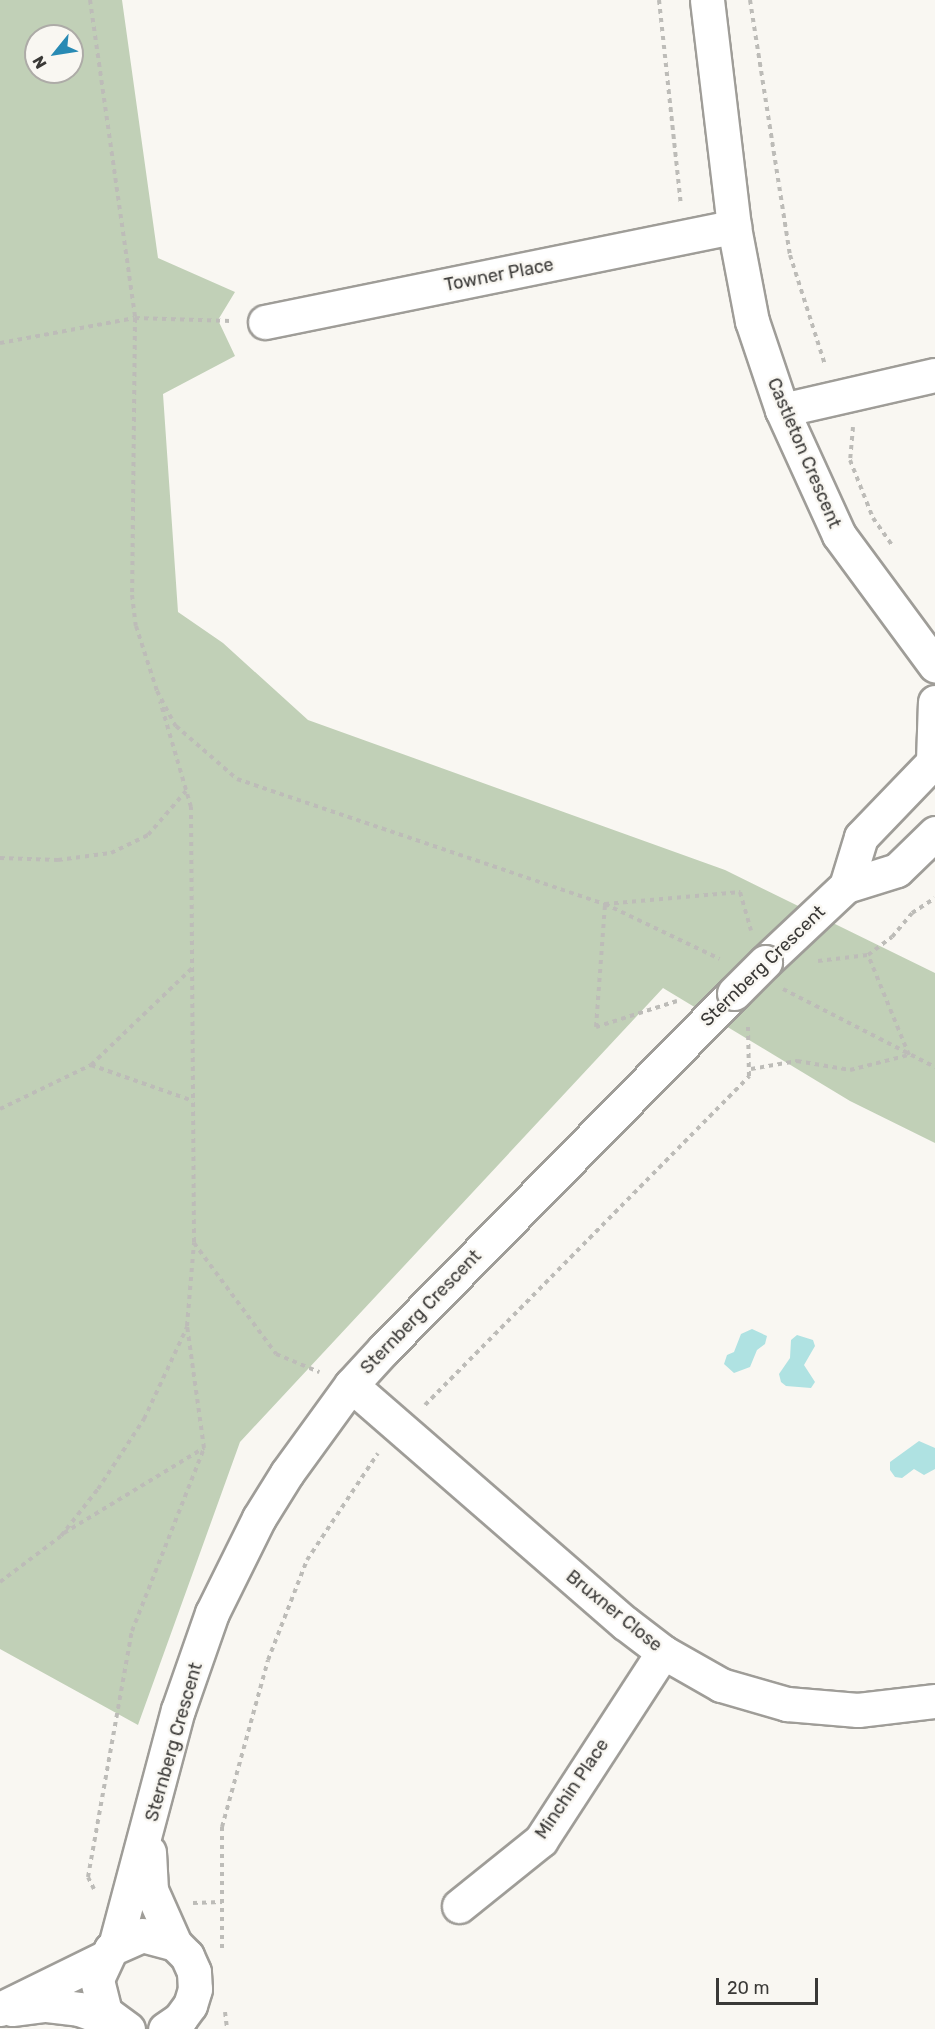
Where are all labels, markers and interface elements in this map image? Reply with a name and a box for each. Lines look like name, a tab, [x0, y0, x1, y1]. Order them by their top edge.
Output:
north arrow	[24, 24, 84, 84]
text: N	[29, 53, 51, 72]
street label: Towner Place	[442, 254, 556, 296]
street label: Castleton Crescent	[763, 375, 845, 531]
street label: Sternberg Crescent	[696, 901, 830, 1031]
street label: Sternberg Crescent	[356, 1245, 486, 1379]
street label: Bruxner Close	[562, 1566, 666, 1656]
street label: Sternberg Crescent	[141, 1660, 207, 1824]
street label: Minchin Place	[531, 1735, 613, 1843]
scale bar	[719, 1966, 821, 2004]
text: 20 m	[727, 1977, 769, 1999]

